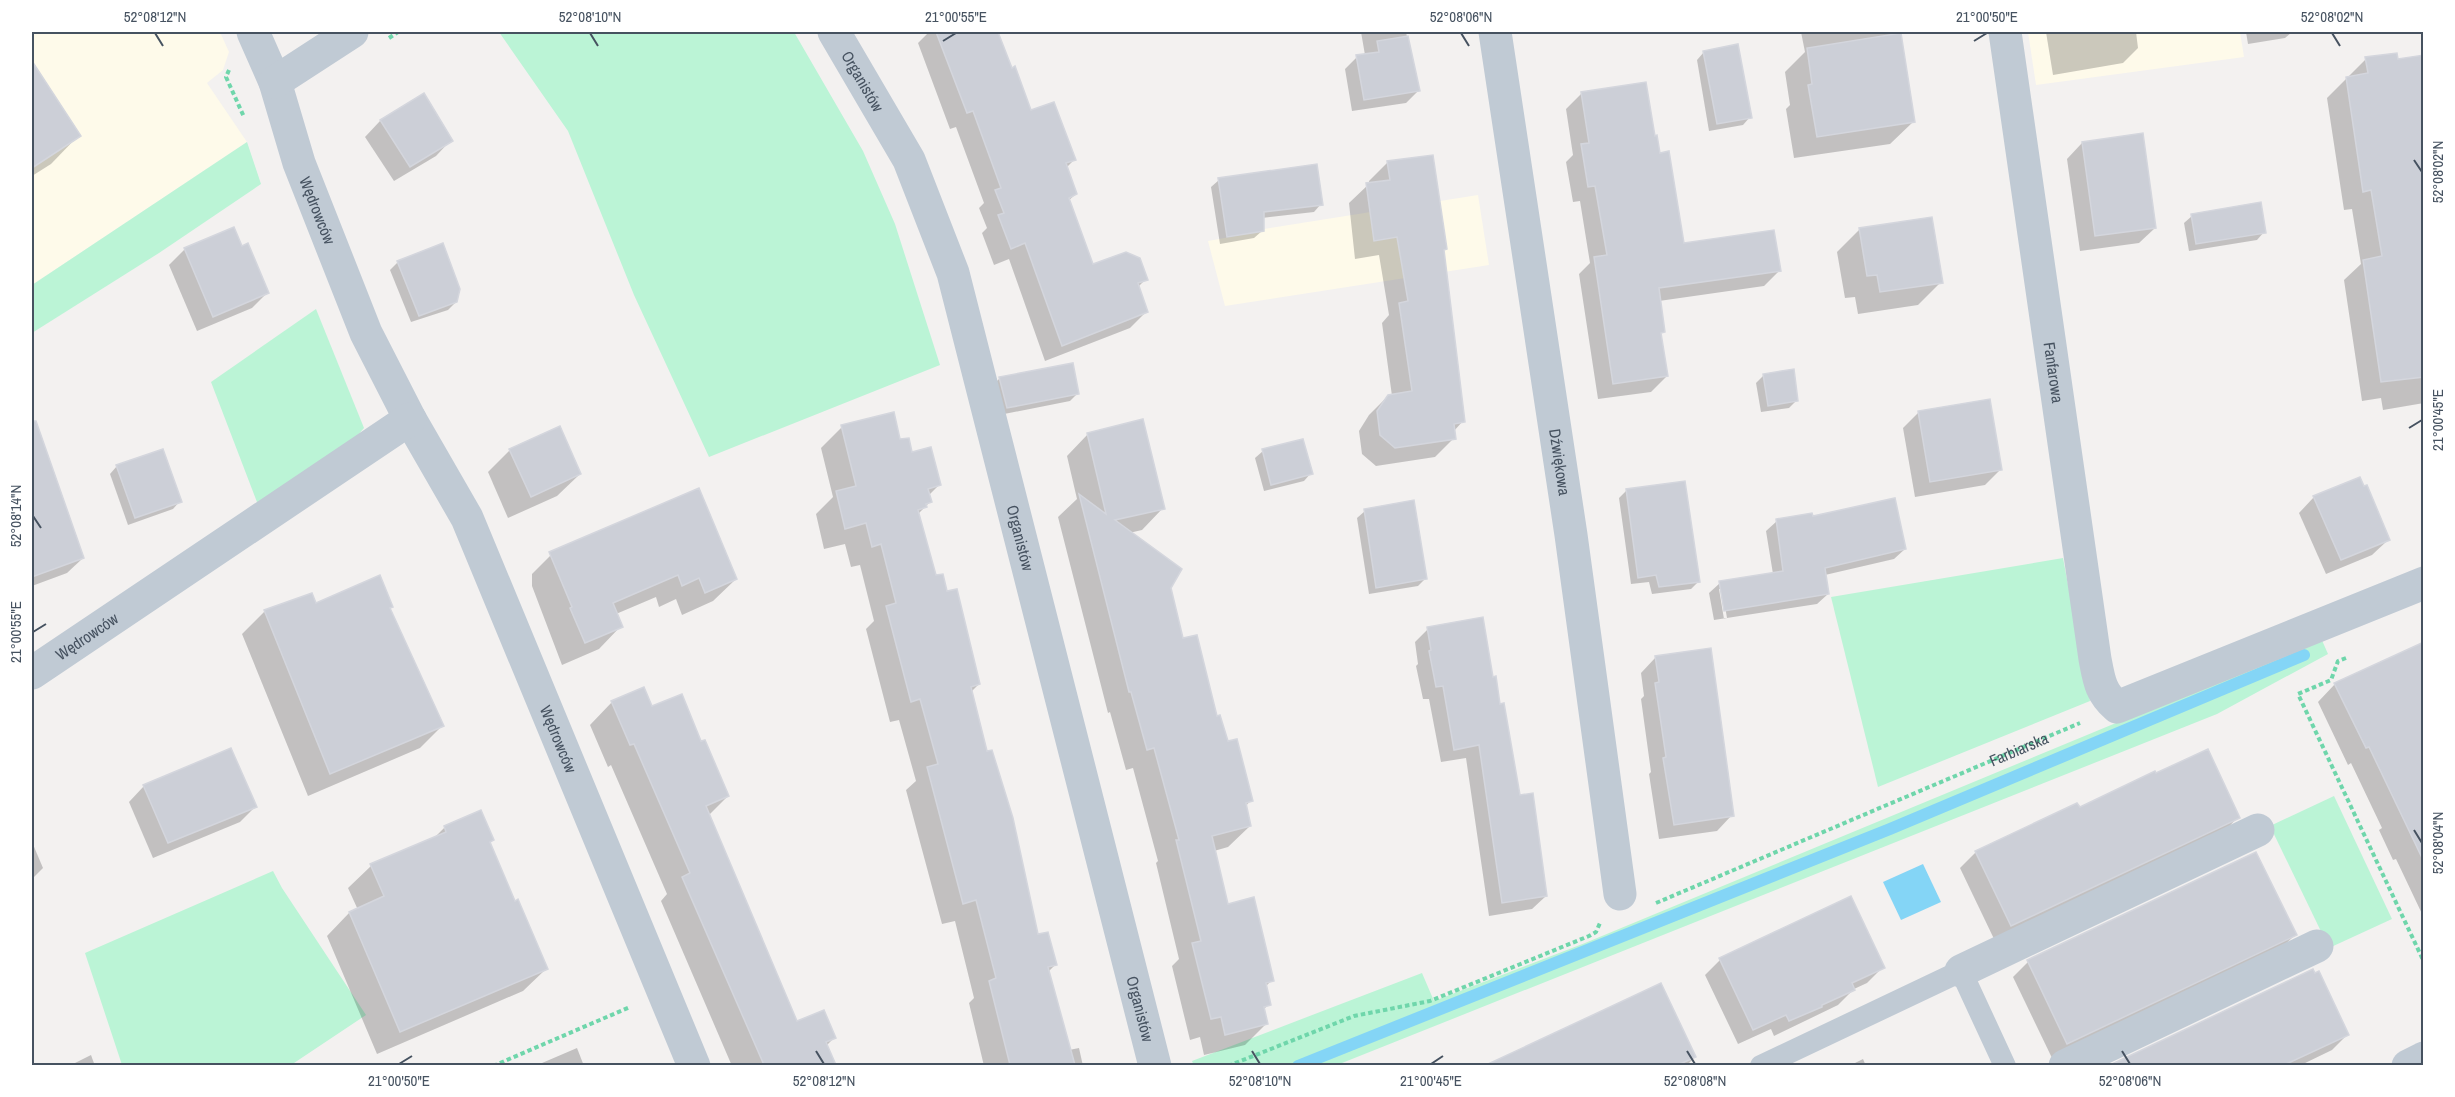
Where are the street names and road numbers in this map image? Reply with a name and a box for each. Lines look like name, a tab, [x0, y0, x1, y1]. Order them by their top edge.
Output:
street label: Organistów	[836, 47, 890, 116]
street label: Wędrowców	[294, 173, 341, 248]
street label: Fanfarowa	[2039, 341, 2069, 405]
street label: Dźwiękowa	[1544, 427, 1576, 498]
street label: Organistów	[1002, 503, 1040, 574]
street label: Wędrowców	[51, 607, 123, 665]
street label: Wędrowców	[535, 702, 583, 777]
street label: Farbiarska	[1986, 727, 2052, 771]
street label: Organistów	[1122, 974, 1160, 1045]

